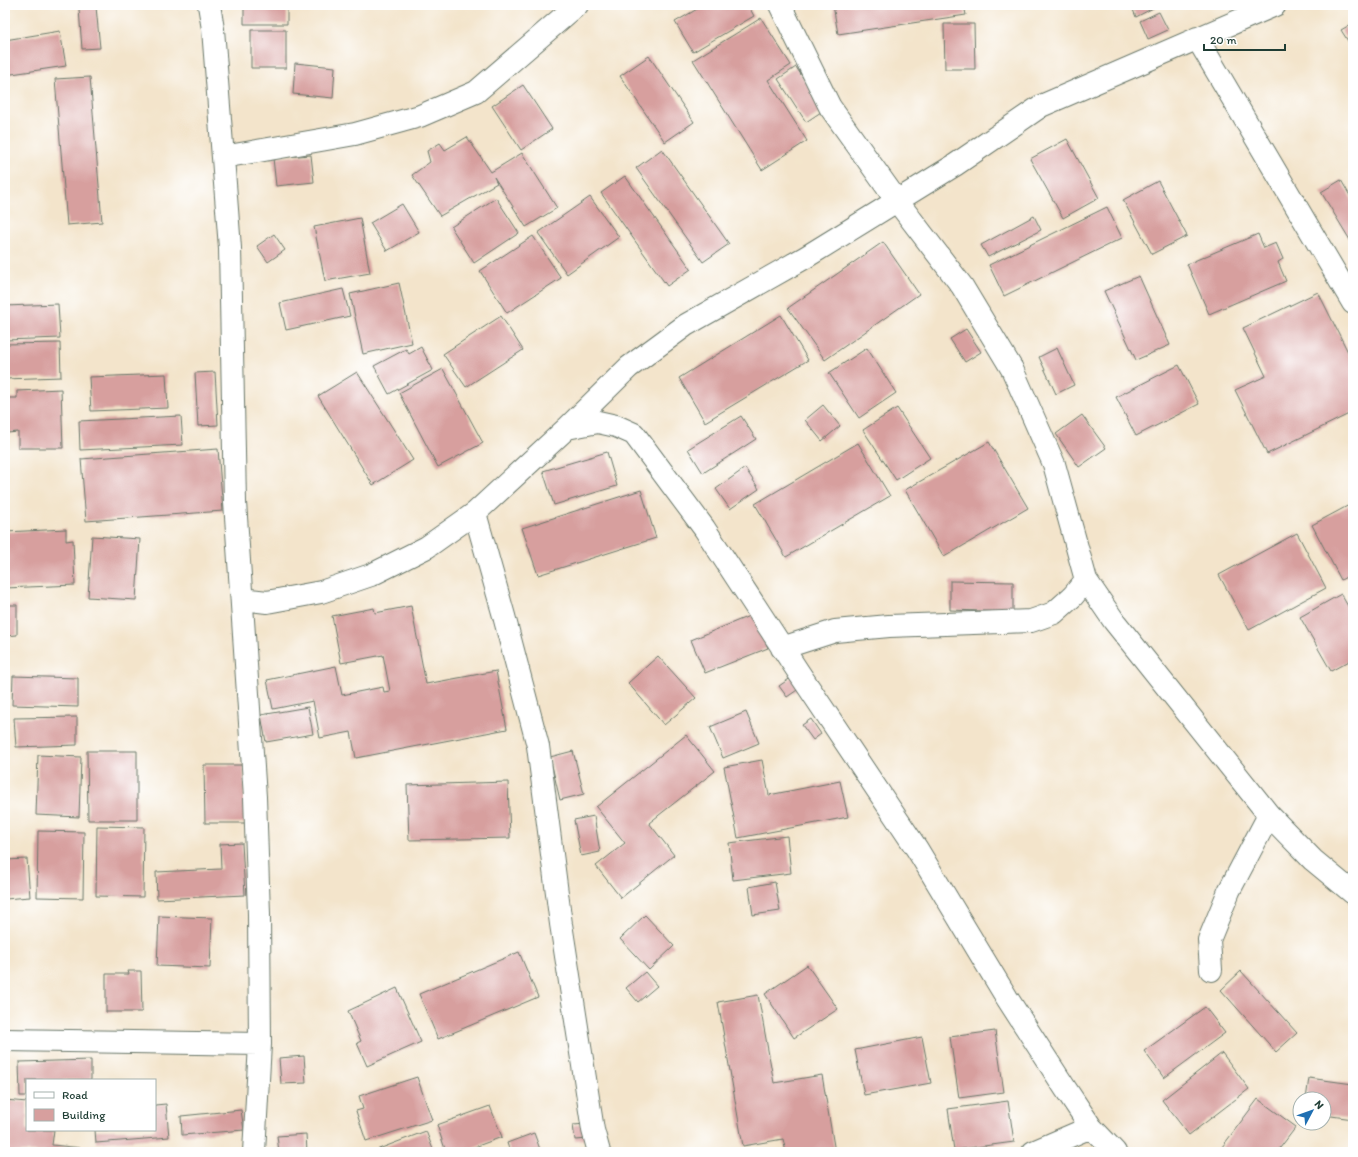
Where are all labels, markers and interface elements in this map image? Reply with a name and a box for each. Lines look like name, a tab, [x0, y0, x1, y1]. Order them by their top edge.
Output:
scale bar	[1204, 26, 1285, 52]
text: 20 m	[1210, 33, 1237, 47]
legend	[26, 1079, 156, 1131]
text: Road	[62, 1088, 88, 1102]
north arrow	[1292, 1091, 1332, 1131]
text: N	[1312, 1098, 1327, 1112]
text: Building	[62, 1108, 106, 1122]

